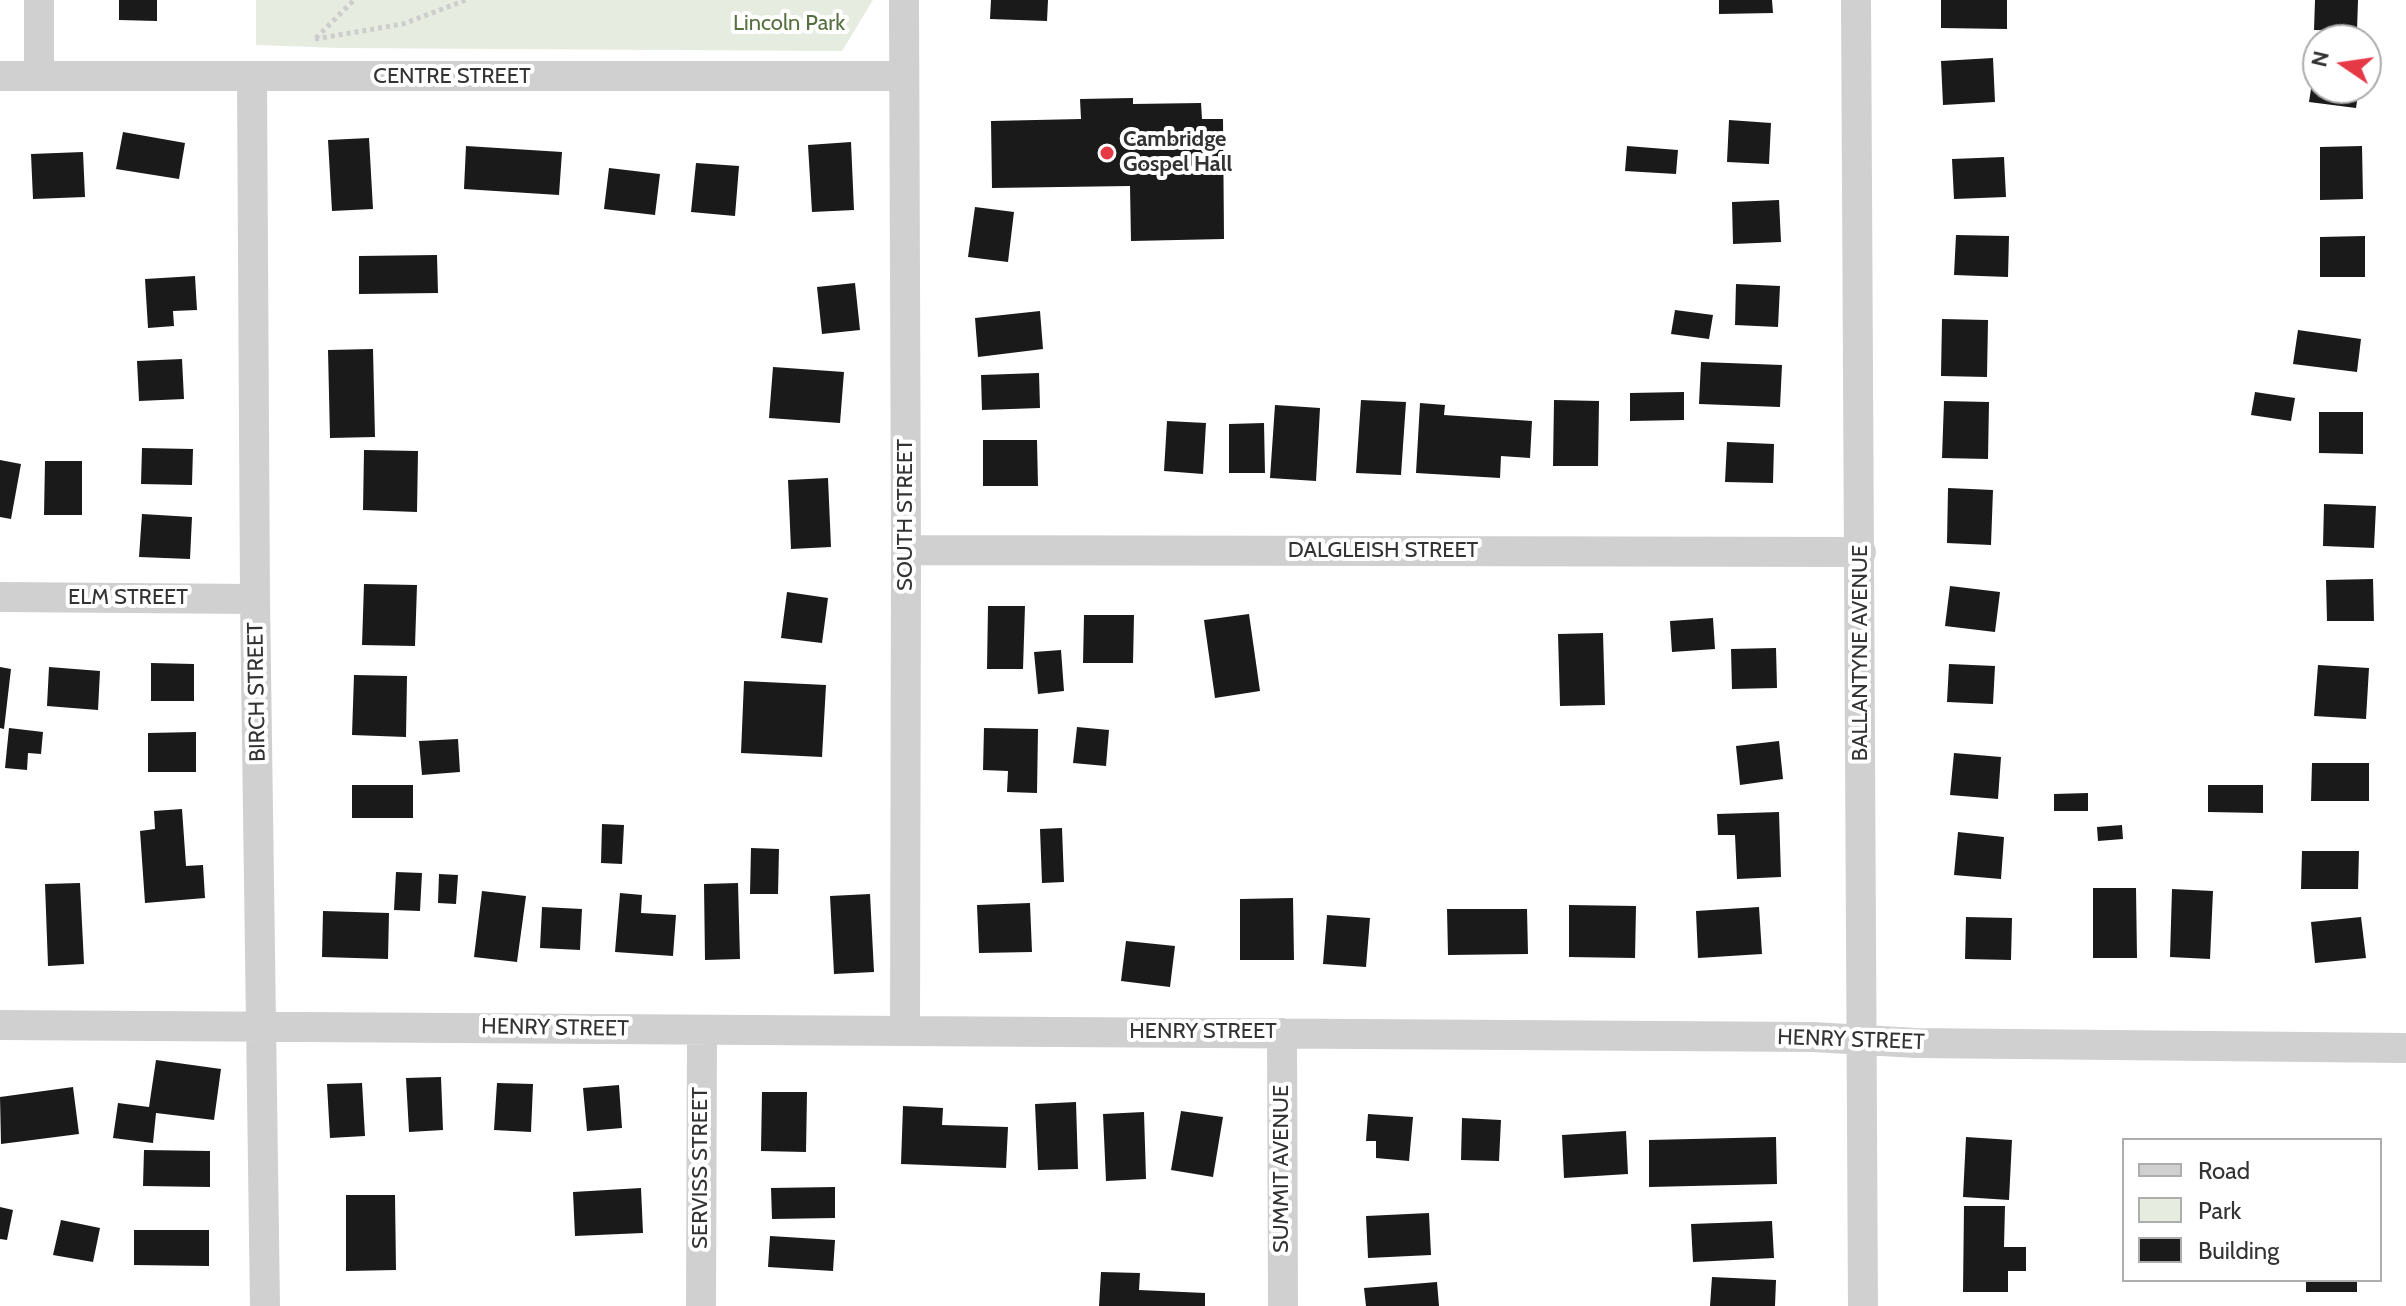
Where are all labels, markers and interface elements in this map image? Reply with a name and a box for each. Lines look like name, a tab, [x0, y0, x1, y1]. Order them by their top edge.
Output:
park label: Lincoln Park	[733, 11, 845, 37]
north arrow	[2302, 24, 2382, 104]
text: N	[2305, 48, 2335, 70]
street label: CENTRE STREET	[373, 64, 531, 90]
place label: Cambridge Gospel Hall	[1123, 127, 1232, 178]
marker: Cambridge Gospel Hall	[1098, 144, 1116, 162]
street label: SOUTH STREET	[893, 439, 919, 591]
street label: DALGLEISH STREET	[1288, 538, 1478, 564]
street label: BALLANTYNE AVENUE	[1848, 545, 1874, 761]
street label: ELM STREET	[68, 585, 188, 611]
street label: BIRCH STREET	[243, 622, 271, 762]
street label: HENRY STREET	[481, 1014, 629, 1042]
street label: HENRY STREET	[1129, 1019, 1277, 1045]
street label: HENRY STREET	[1777, 1024, 1925, 1056]
street label: SUMMIT AVENUE	[1269, 1085, 1295, 1253]
street label: SERVISS STREET	[688, 1087, 714, 1249]
legend	[2122, 1138, 2382, 1282]
text: Road	[2198, 1156, 2250, 1185]
text: Park	[2198, 1196, 2241, 1225]
text: Building	[2198, 1236, 2279, 1265]

